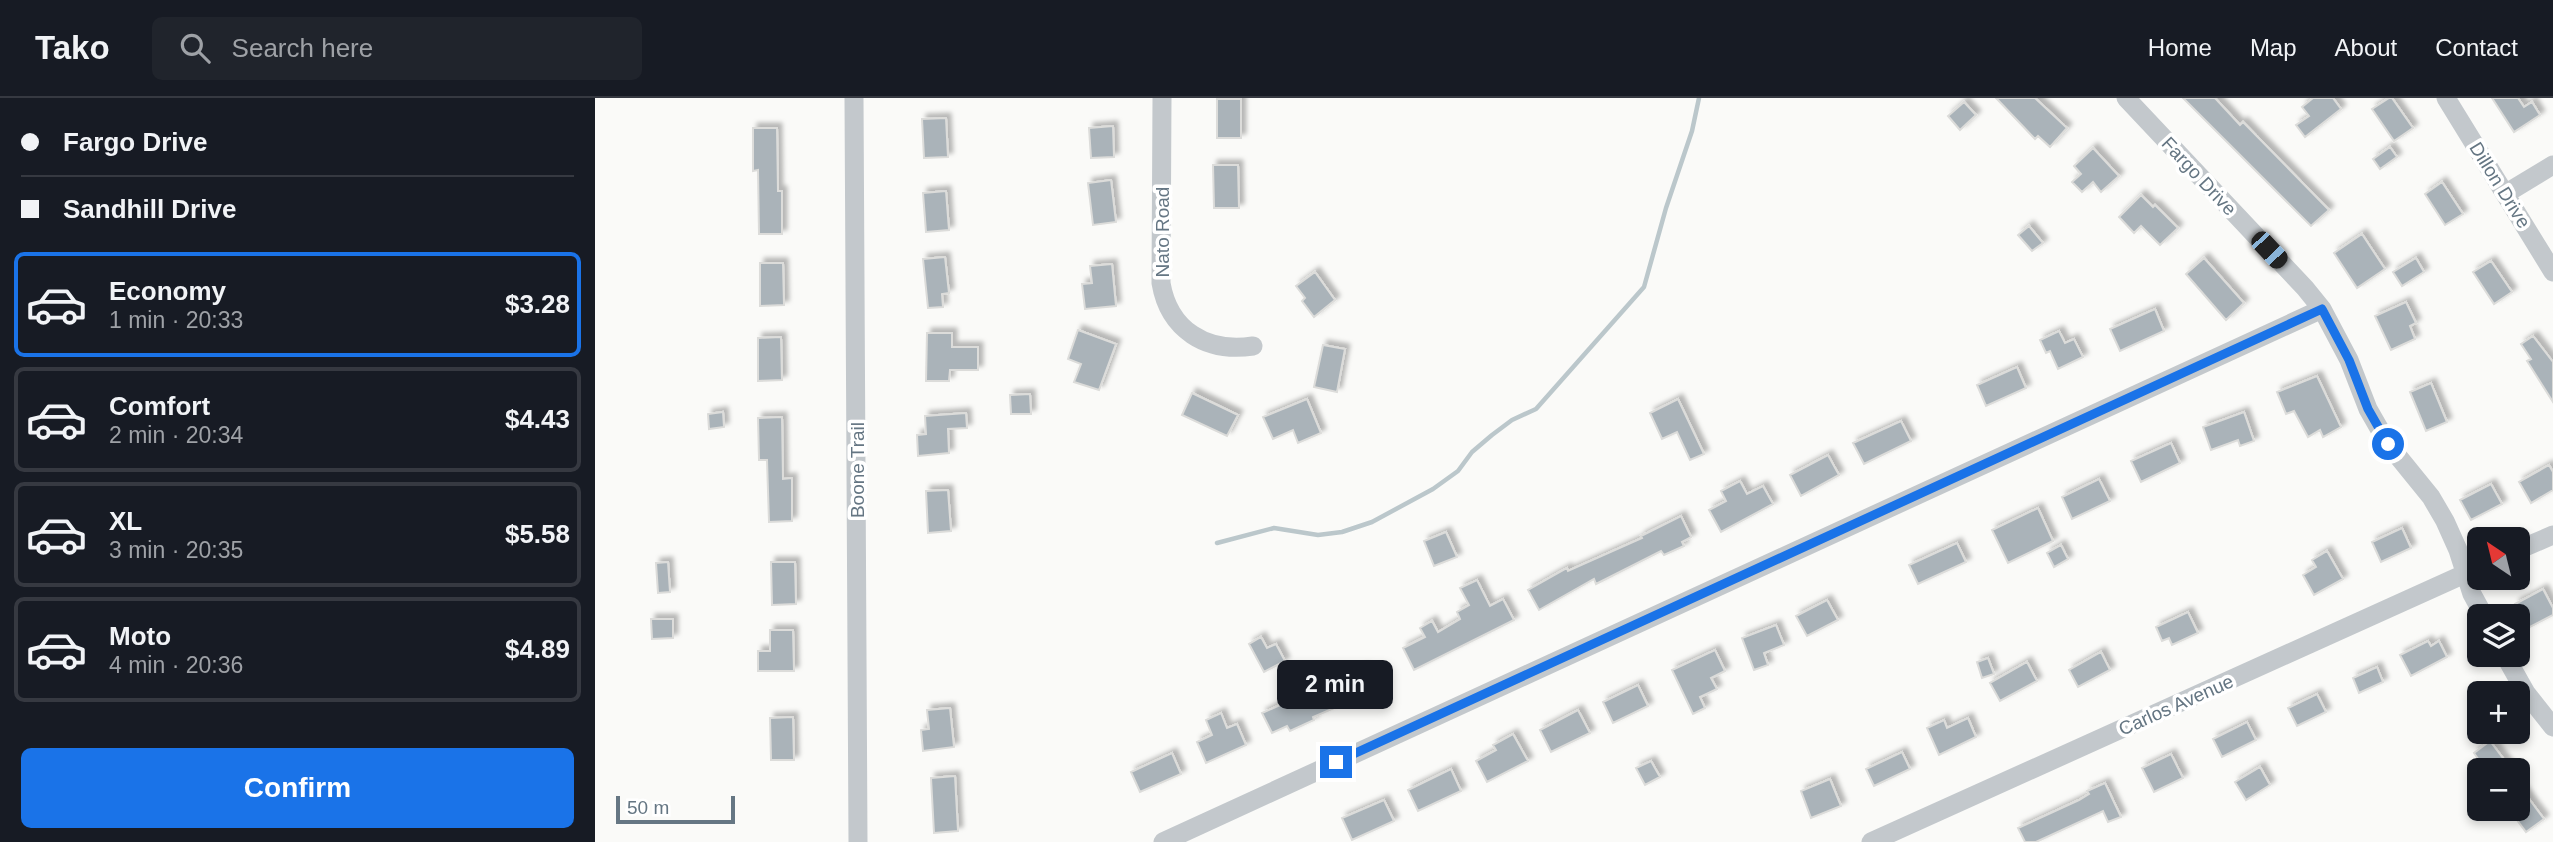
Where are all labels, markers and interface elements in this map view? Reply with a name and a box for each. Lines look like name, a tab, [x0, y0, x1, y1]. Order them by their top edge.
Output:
search box	[152, 17, 642, 80]
text: Tako	[35, 29, 110, 66]
icon: search	[176, 29, 214, 67]
text: Search here	[232, 33, 373, 63]
text: Home	[2148, 34, 2212, 61]
text: Map	[2250, 34, 2297, 61]
text: About	[2335, 34, 2397, 61]
text: Contact	[2435, 34, 2518, 61]
text: Fargo Drive	[63, 127, 208, 157]
street label: Fargo Drive	[2157, 133, 2241, 219]
street label: Dillon Drive	[2465, 138, 2535, 232]
street label: Nato Road	[1152, 187, 1173, 277]
text: Sandhill Drive	[63, 194, 236, 224]
car	[2247, 227, 2292, 273]
icon: car	[25, 273, 88, 336]
text: Economy	[109, 276, 226, 306]
text: $3.28	[505, 289, 570, 319]
text: 1 min · 20:33	[109, 307, 243, 333]
icon: car	[25, 388, 88, 451]
text: Comfort	[109, 391, 210, 421]
text: $4.43	[505, 404, 570, 434]
text: 2 min · 20:34	[109, 422, 243, 448]
street label: Boone Trail	[847, 422, 868, 518]
route start	[2372, 428, 2404, 460]
icon: car	[25, 503, 88, 566]
text: XL	[109, 506, 142, 536]
text: $5.58	[505, 519, 570, 549]
north arrow	[2467, 527, 2531, 590]
map controls	[2467, 527, 2530, 821]
text: 3 min · 20:35	[109, 537, 243, 563]
button: layers	[2467, 604, 2530, 667]
icon: car	[25, 618, 88, 681]
text: Moto	[109, 621, 171, 651]
text: $4.89	[505, 634, 570, 664]
text: 4 min · 20:36	[109, 652, 243, 678]
callout: 2 min	[1278, 660, 1394, 710]
street label: Carlos Avenue	[2115, 670, 2237, 740]
text: 2 min	[1305, 671, 1365, 697]
button: +	[2467, 681, 2530, 744]
route end	[1320, 746, 1352, 778]
button: Confirm	[21, 748, 574, 828]
button: −	[2467, 758, 2530, 821]
scale bar	[616, 793, 735, 825]
text: 50 m	[627, 797, 669, 818]

